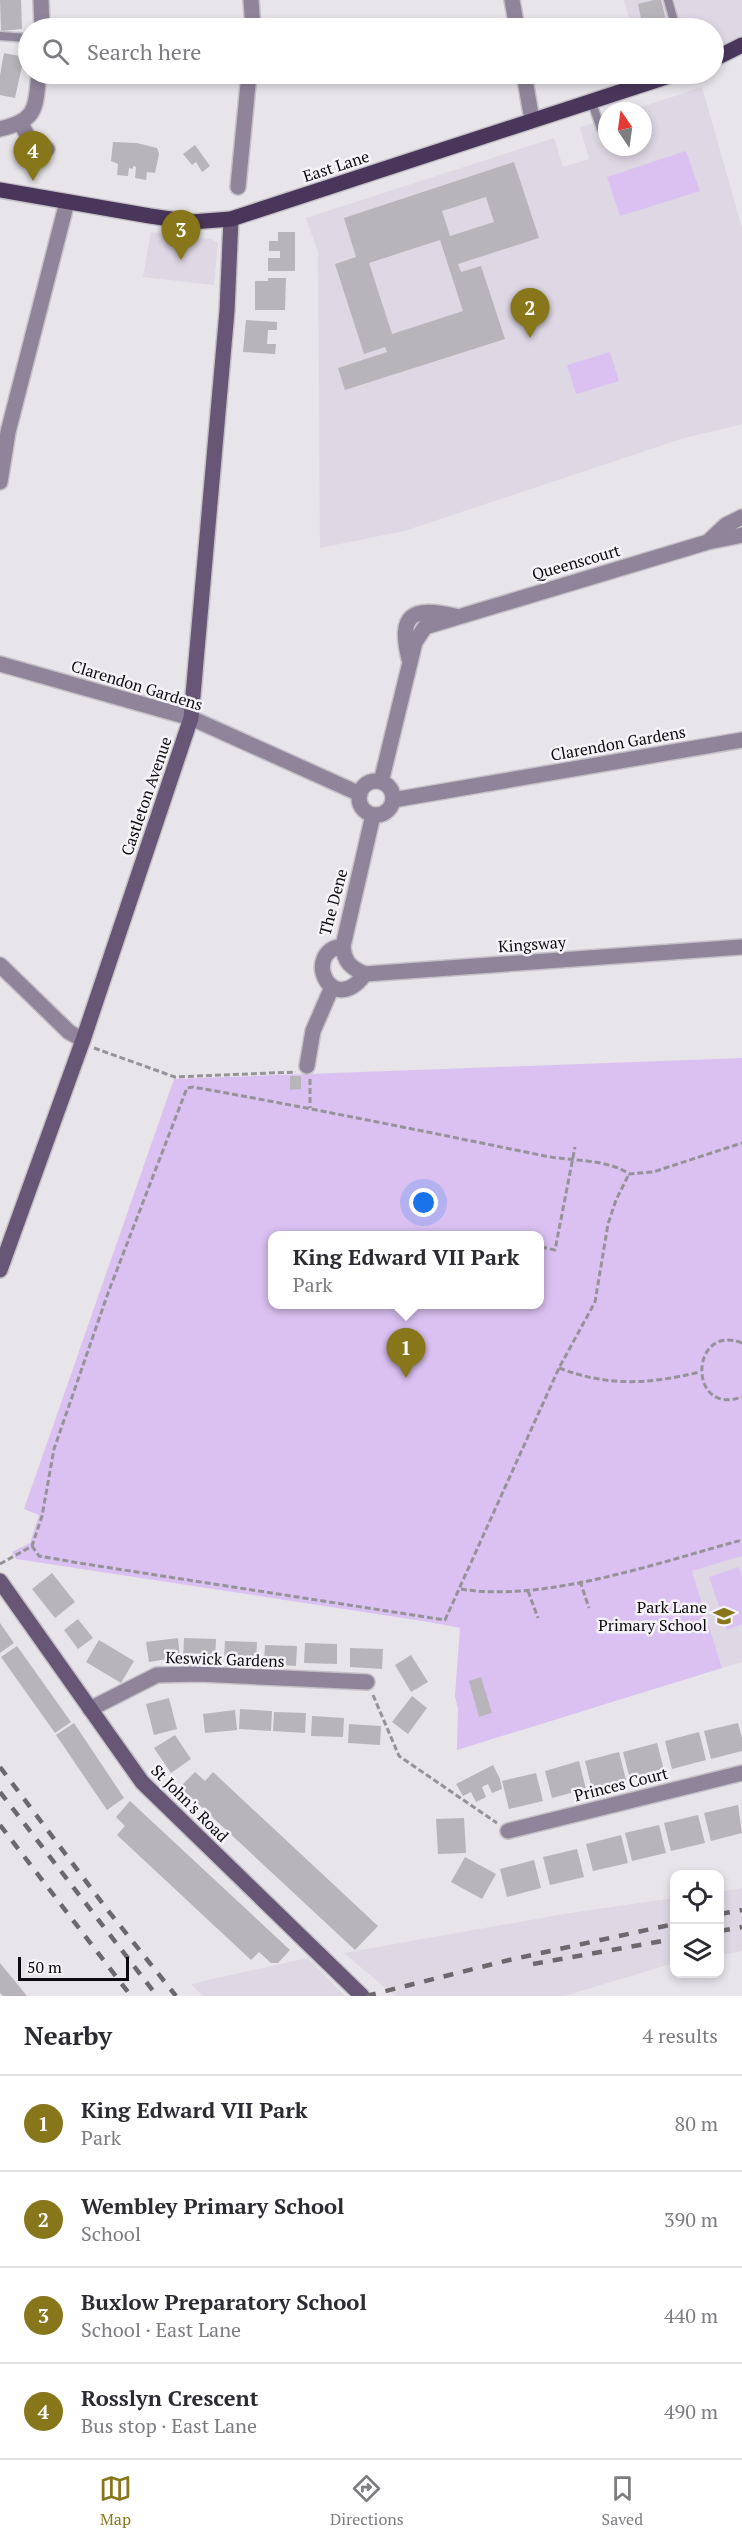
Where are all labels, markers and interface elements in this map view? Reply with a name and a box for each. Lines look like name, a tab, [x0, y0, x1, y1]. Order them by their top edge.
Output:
search box	[18, 18, 724, 84]
icon: search	[39, 35, 72, 68]
text: Search here	[87, 37, 201, 66]
north arrow	[598, 102, 652, 156]
pin: 4	[14, 132, 52, 181]
street label: East Lane	[300, 145, 372, 187]
pin: 3	[162, 210, 201, 260]
pin: 2	[510, 288, 550, 338]
street label: Queenscourt	[529, 539, 623, 585]
street label: Clarendon Gardens	[68, 655, 206, 716]
street label: Clarendon Gardens	[549, 720, 687, 766]
street label: Castleton Avenue	[115, 734, 177, 858]
street label: The Dene	[314, 866, 352, 938]
street label: Kingsway	[497, 931, 568, 957]
your location	[409, 1188, 438, 1217]
popup	[268, 1231, 544, 1309]
text: King Edward VII Park	[293, 1242, 519, 1271]
text: Park	[293, 1271, 333, 1298]
pin: 1	[386, 1328, 426, 1378]
place label: Park Lane Primary School	[598, 1596, 707, 1636]
school or university icon: Park Lane Primary School	[712, 1604, 736, 1628]
street label: Keswick Gardens	[165, 1646, 285, 1672]
street label: St John's Road	[146, 1759, 234, 1847]
street label: Princes Court	[572, 1762, 670, 1806]
map controls	[670, 1870, 724, 1978]
button: locate	[670, 1870, 724, 1924]
button: layers	[670, 1924, 724, 1978]
scale bar	[18, 1954, 129, 1982]
text: 50 m	[27, 1956, 62, 1978]
text: Nearby	[24, 2018, 112, 2052]
text: 4 results	[643, 2022, 718, 2049]
text: King Edward VII Park	[81, 2095, 308, 2124]
text: 1	[38, 2110, 49, 2137]
text: 80 m	[675, 2110, 718, 2137]
text: Park	[81, 2124, 121, 2151]
text: Wembley Primary School	[81, 2191, 344, 2220]
text: 2	[38, 2206, 49, 2233]
text: 390 m	[664, 2206, 718, 2233]
text: School	[81, 2220, 141, 2247]
text: Buxlow Preparatory School	[81, 2287, 367, 2316]
text: 3	[38, 2302, 49, 2329]
text: 440 m	[664, 2302, 718, 2329]
text: School · East Lane	[81, 2316, 241, 2343]
text: Rosslyn Crescent	[81, 2383, 258, 2412]
text: 4	[38, 2398, 49, 2425]
text: 490 m	[664, 2398, 718, 2425]
text: Bus stop · East Lane	[81, 2412, 257, 2439]
tab: Map	[99, 2472, 132, 2530]
tab: Directions	[330, 2472, 404, 2530]
tab: Saved	[602, 2472, 643, 2530]

